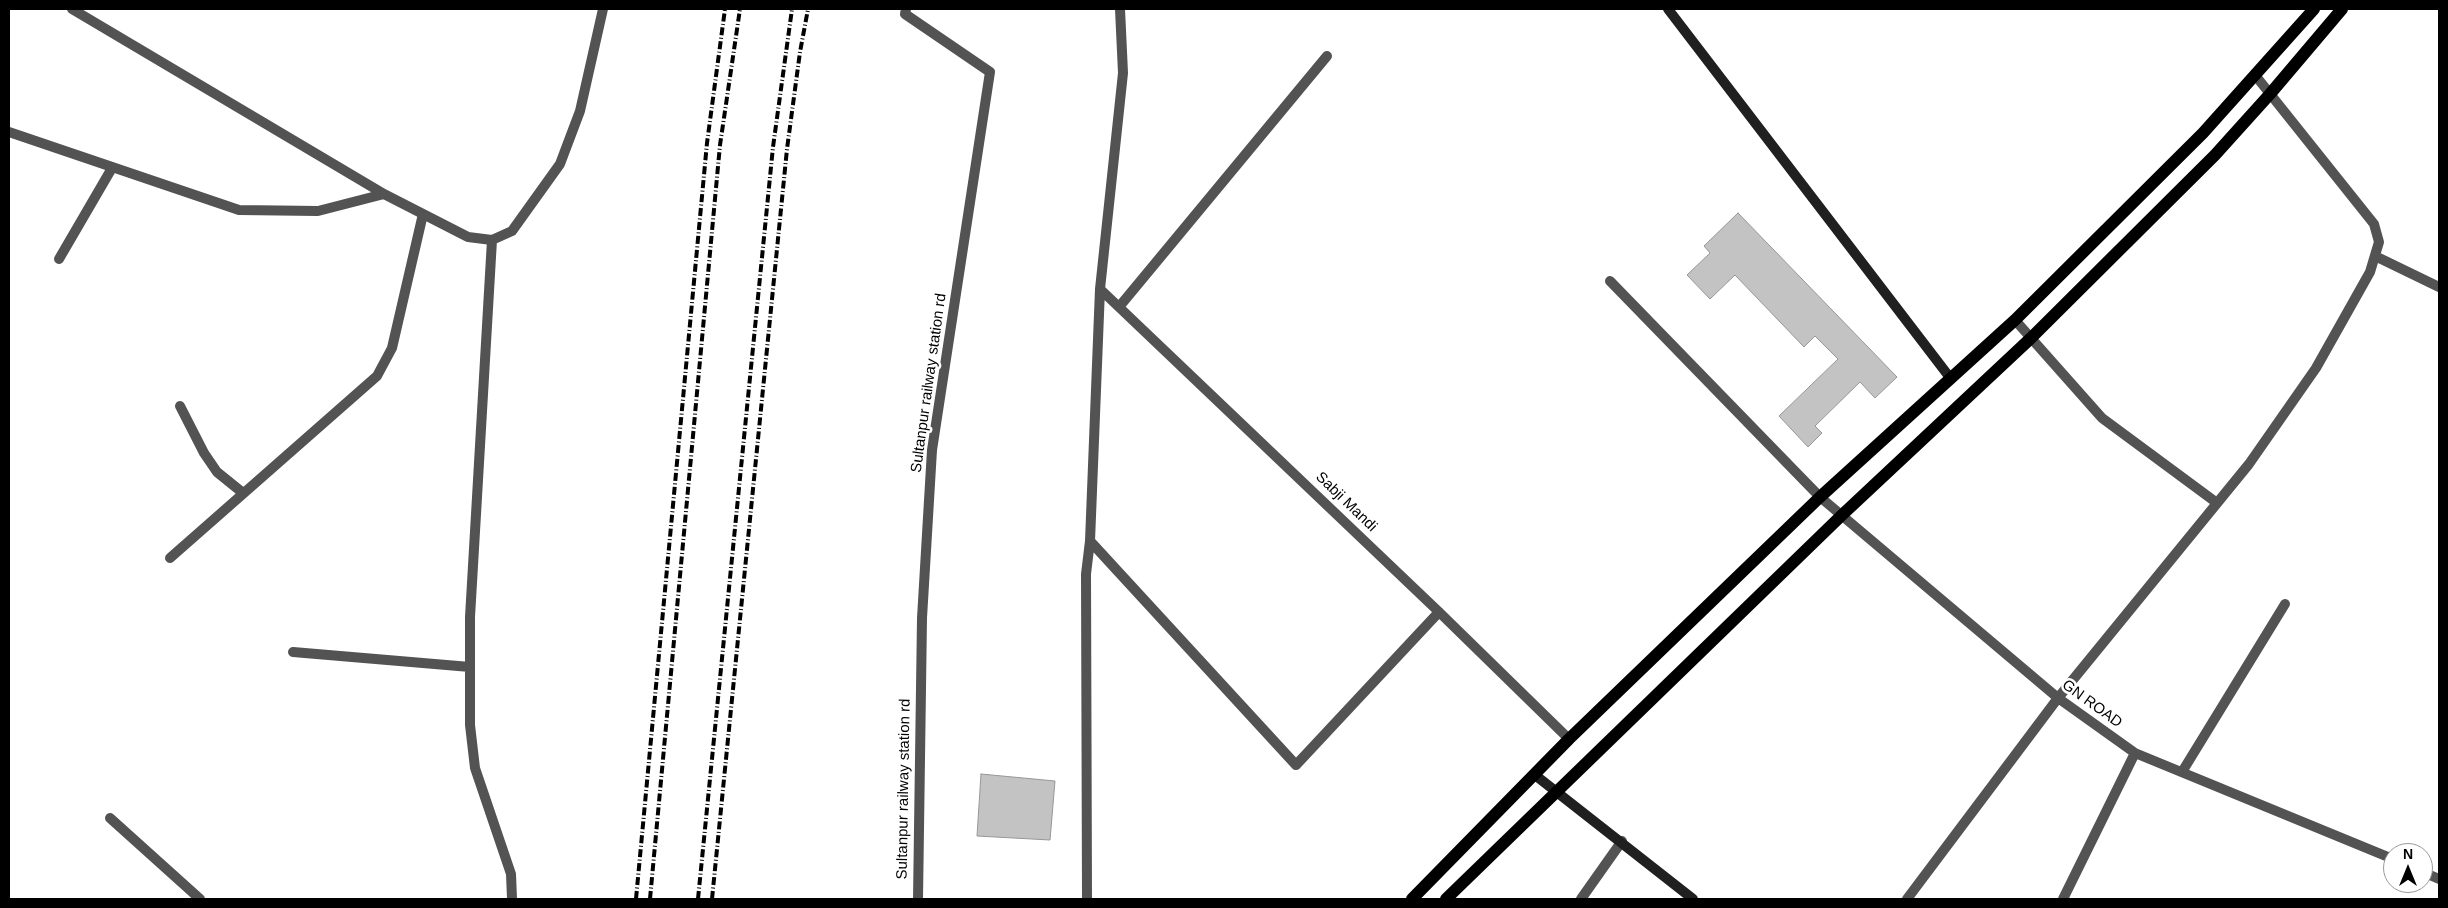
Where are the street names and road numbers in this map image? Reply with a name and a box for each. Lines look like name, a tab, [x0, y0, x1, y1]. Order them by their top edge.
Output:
street label: Sultanpur railway station rd	[907, 292, 951, 474]
street label: Sabji Mandi	[1312, 468, 1380, 536]
street label: GN ROAD	[2058, 676, 2126, 732]
street label: Sultanpur railway station rd	[893, 698, 915, 880]

